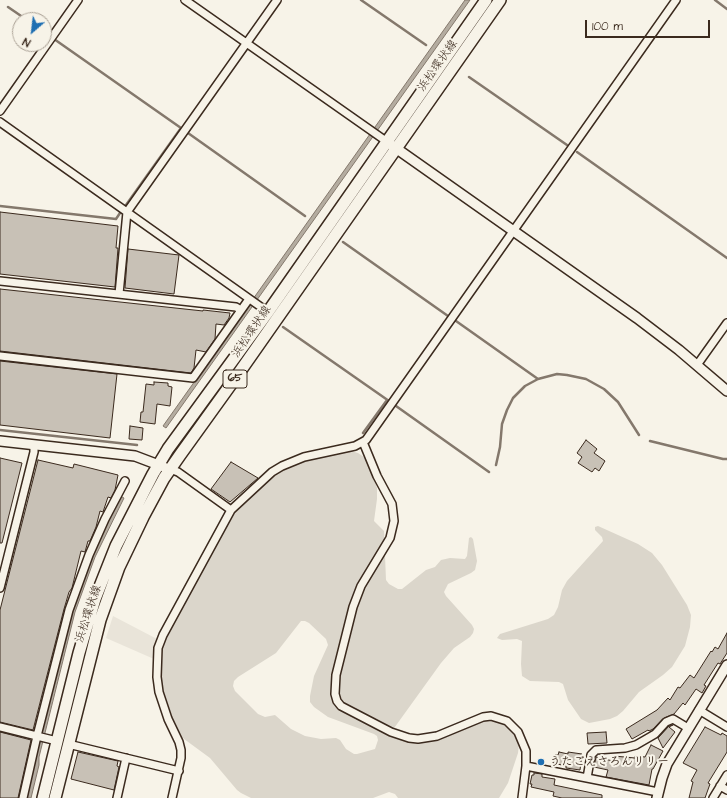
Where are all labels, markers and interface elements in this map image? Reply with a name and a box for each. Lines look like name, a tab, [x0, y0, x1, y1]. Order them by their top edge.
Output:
north arrow	[12, 12, 52, 52]
scale bar	[587, 12, 712, 38]
text: 100 m	[592, 18, 623, 35]
text: N	[20, 34, 33, 50]
street label: 浜松環状線	[415, 37, 461, 95]
street label: 浜松環状線	[229, 303, 275, 361]
road number: 65	[223, 370, 247, 388]
street label: 浜松環状線	[73, 583, 105, 645]
place label: うたごえさろんリリー	[549, 755, 669, 769]
marker: うたごえさろんリリー	[536, 757, 546, 767]

